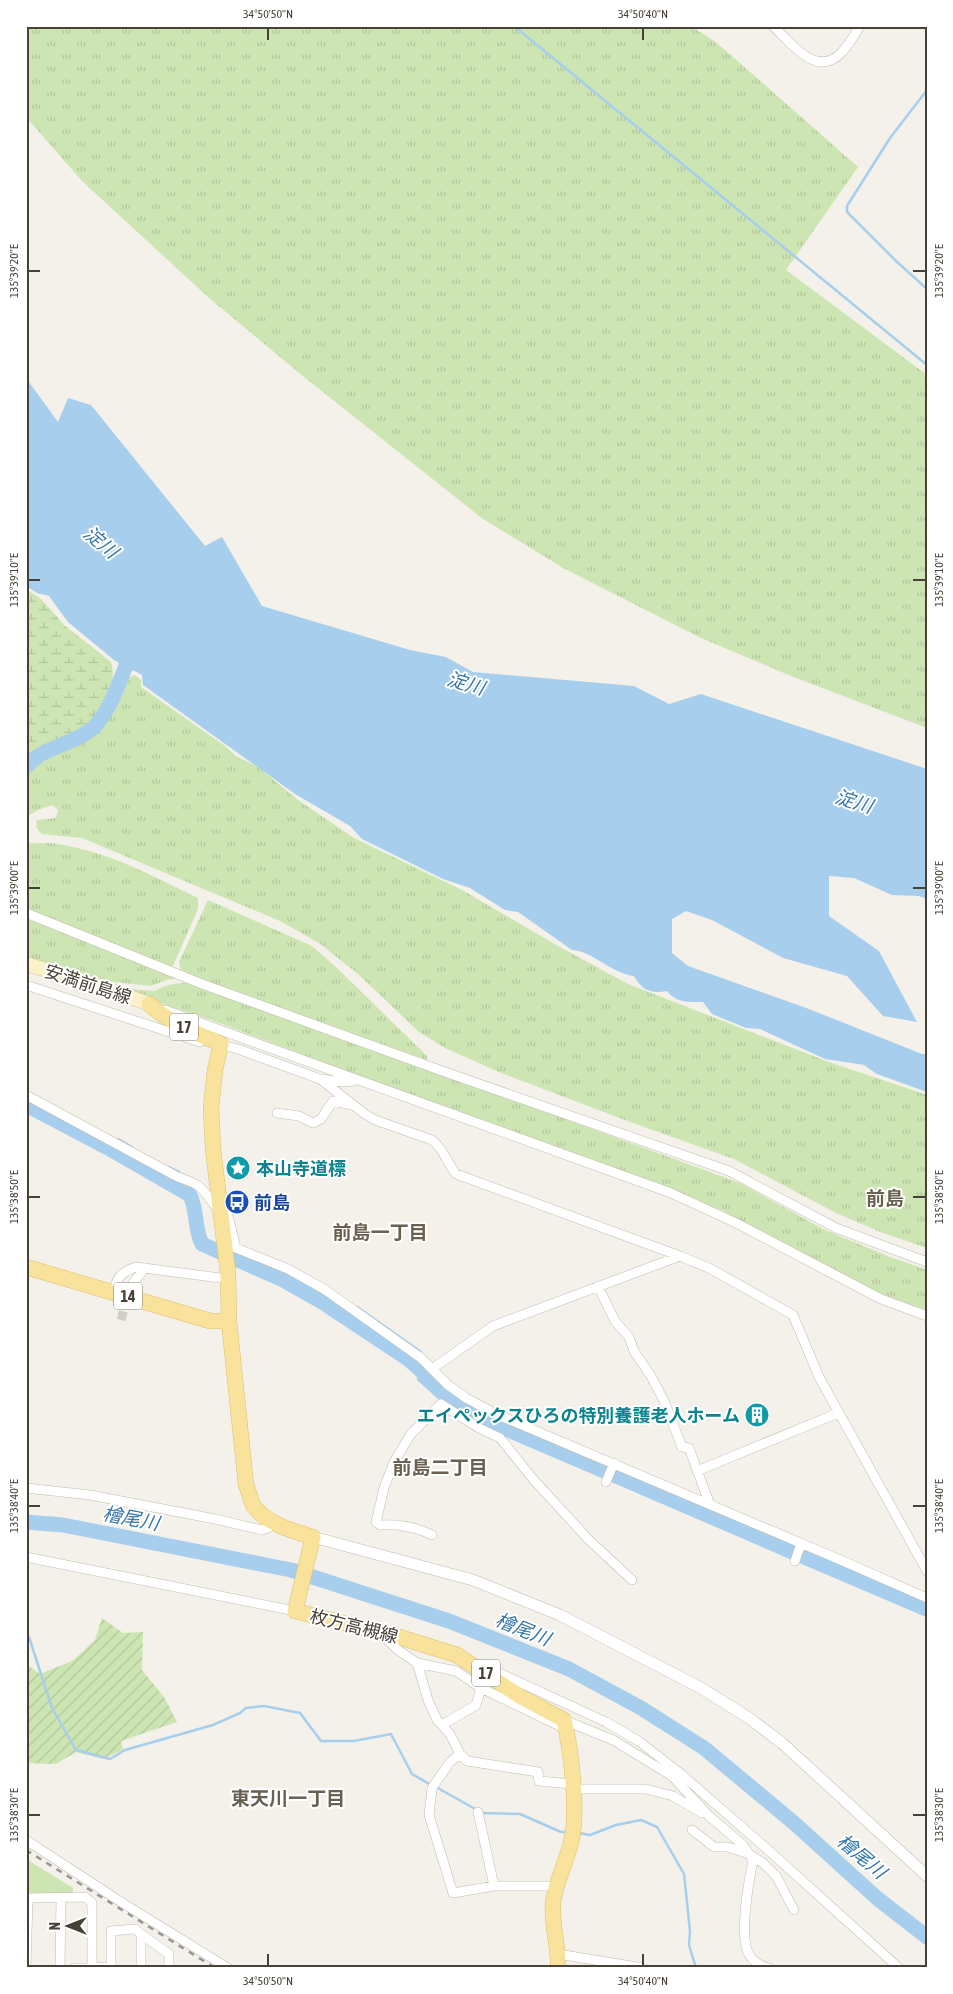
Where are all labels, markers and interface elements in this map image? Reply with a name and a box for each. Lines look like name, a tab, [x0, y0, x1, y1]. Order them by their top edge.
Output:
text: 34°50'50"N	[243, 7, 293, 21]
text: 34°50'40"N	[618, 7, 668, 21]
text: 135°39'20"E	[7, 244, 21, 298]
text: 135°39'20"E	[932, 244, 946, 298]
water label: 淀川	[79, 521, 124, 564]
text: 135°39'10"E	[7, 553, 21, 607]
text: 135°39'10"E	[932, 553, 946, 607]
water label: 淀川	[445, 667, 489, 699]
water label: 淀川	[833, 785, 877, 818]
text: 135°39'00"E	[7, 861, 21, 915]
text: 135°39'00"E	[932, 861, 946, 915]
street label: 安満前島線	[42, 960, 134, 1008]
road number: 17	[170, 1014, 198, 1040]
place icon: 本山寺道標	[225, 1155, 251, 1181]
place label: 本山寺道標	[256, 1158, 346, 1179]
text: 135°38'50"E	[7, 1170, 21, 1224]
text: 135°38'50"E	[932, 1170, 946, 1224]
district label: 前島	[866, 1187, 904, 1209]
bus stop icon: 前島	[224, 1189, 250, 1215]
place label: 前島	[254, 1192, 290, 1213]
district label: 前島一丁目	[332, 1221, 428, 1243]
road number: 14	[114, 1282, 142, 1310]
building icon: エイぺックスひろの特別養護老人ホーム	[744, 1402, 770, 1428]
place label: エイぺックスひろの特別養護老人ホーム	[417, 1405, 740, 1426]
district label: 前島二丁目	[392, 1456, 488, 1478]
text: 135°38'40"E	[7, 1479, 21, 1533]
text: 135°38'40"E	[932, 1479, 946, 1533]
water label: 檜尾川	[101, 1502, 163, 1535]
street label: 枚方高槻線	[308, 1605, 400, 1647]
water label: 檜尾川	[492, 1608, 555, 1651]
road number: 17	[472, 1660, 500, 1686]
district label: 東天川一丁目	[231, 1787, 345, 1809]
text: 135°38'30"E	[7, 1788, 21, 1842]
text: 135°38'30"E	[932, 1788, 946, 1842]
water label: 檜尾川	[833, 1829, 892, 1884]
north arrow	[42, 1902, 92, 1952]
text: N	[47, 1922, 63, 1930]
text: 34°50'50"N	[243, 1974, 293, 1988]
text: 34°50'40"N	[618, 1974, 668, 1988]

